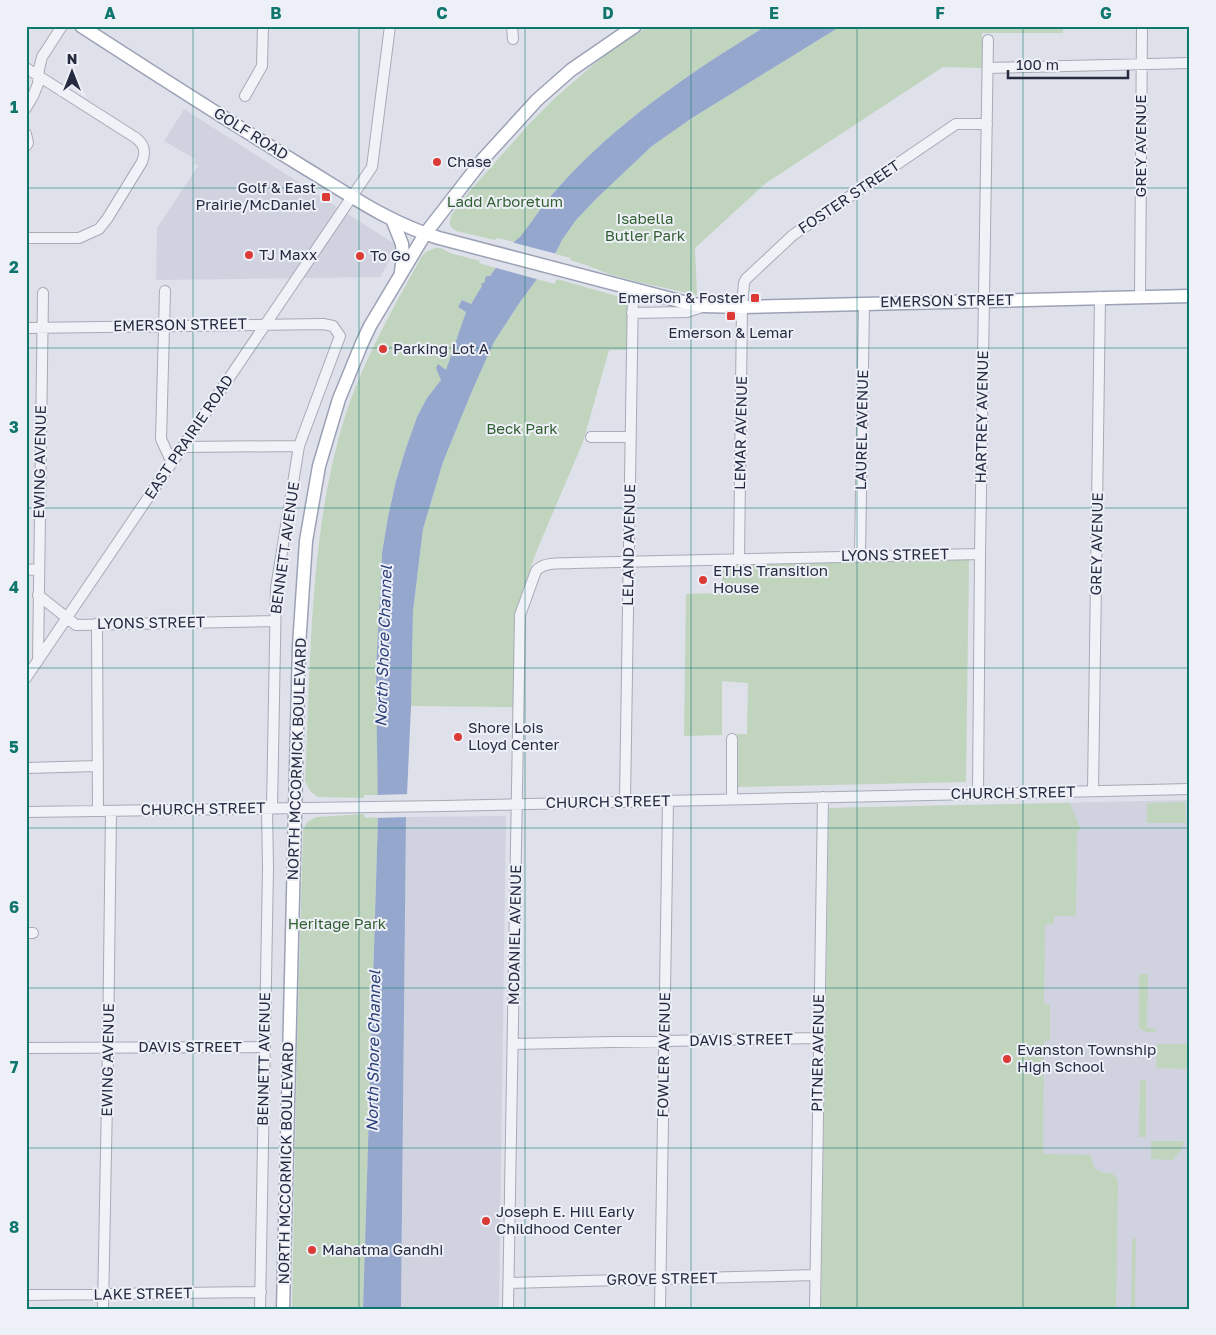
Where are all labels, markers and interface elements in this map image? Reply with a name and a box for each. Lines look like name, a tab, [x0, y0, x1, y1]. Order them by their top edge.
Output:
text: A	[104, 3, 116, 23]
text: B	[270, 3, 282, 23]
text: C	[436, 3, 448, 23]
text: D	[602, 3, 614, 23]
text: E	[769, 3, 779, 23]
text: F	[935, 3, 945, 23]
text: G	[1100, 3, 1112, 23]
north arrow	[48, 48, 98, 98]
scale bar	[1008, 48, 1128, 80]
text: N	[67, 50, 77, 67]
text: 100 m	[1016, 55, 1059, 73]
street label: GREY AVENUE	[1131, 95, 1149, 197]
text: 1	[10, 97, 18, 117]
street label: GOLF ROAD	[211, 103, 292, 163]
place label: Chase	[447, 152, 492, 170]
marker: Chase	[431, 156, 443, 168]
street label: FOSTER STREET	[794, 156, 903, 237]
place label: Golf & East Prairie/McDaniel	[195, 178, 316, 213]
marker: Golf & East Prairie/McDaniel	[320, 191, 332, 203]
park label: Ladd Arboretum	[447, 192, 563, 210]
park label: Isabella Butler Park	[605, 209, 686, 244]
place label: TJ Maxx	[259, 245, 317, 263]
place label: To Go	[370, 246, 410, 264]
marker: TJ Maxx	[243, 249, 255, 261]
marker: To Go	[354, 250, 366, 262]
text: 2	[9, 257, 19, 277]
place label: Emerson & Foster	[618, 288, 745, 306]
street label: EMERSON STREET	[880, 290, 1014, 310]
marker: Emerson & Foster	[749, 292, 761, 304]
marker: Emerson & Lemar	[725, 310, 737, 322]
street label: EMERSON STREET	[113, 314, 247, 334]
place label: Emerson & Lemar	[668, 323, 794, 341]
place label: Parking Lot A	[393, 339, 489, 357]
marker: Parking Lot A	[377, 343, 389, 355]
street label: HARTREY AVENUE	[971, 350, 991, 484]
street label: LAUREL AVENUE	[851, 370, 871, 490]
street label: EAST PRAIRIE ROAD	[140, 371, 236, 502]
street label: LEMAR AVENUE	[730, 376, 750, 490]
street label: EWING AVENUE	[29, 405, 49, 519]
text: 3	[9, 417, 19, 437]
park label: Beck Park	[486, 419, 558, 437]
street label: BENNETT AVENUE	[266, 480, 302, 615]
street label: LELAND AVENUE	[618, 484, 638, 606]
street label: GREY AVENUE	[1086, 492, 1106, 596]
street label: LYONS STREET	[841, 544, 949, 564]
place label: ETHS Transition House	[713, 561, 828, 596]
water label: North Shore Channel	[370, 564, 396, 727]
marker: ETHS Transition House	[697, 574, 709, 586]
text: 4	[9, 577, 19, 597]
street label: LYONS STREET	[97, 612, 205, 632]
street label: NORTH MCCORMICK BOULEVARD	[283, 637, 309, 881]
place label: Shore Lois Lloyd Center	[468, 718, 560, 753]
marker: Shore Lois Lloyd Center	[452, 731, 464, 743]
text: 5	[9, 737, 19, 757]
street label: CHURCH STREET	[950, 782, 1076, 802]
street label: CHURCH STREET	[545, 791, 671, 811]
street label: CHURCH STREET	[140, 798, 266, 818]
street label: MCDANIEL AVENUE	[504, 865, 524, 1005]
text: 6	[9, 897, 19, 917]
park label: Heritage Park	[288, 914, 387, 932]
water label: North Shore Channel	[362, 969, 384, 1132]
street label: BENNETT AVENUE	[253, 992, 273, 1126]
street label: FOWLER AVENUE	[653, 992, 673, 1118]
street label: PITNER AVENUE	[807, 994, 827, 1112]
street label: EWING AVENUE	[97, 1003, 117, 1117]
street label: DAVIS STREET	[689, 1029, 793, 1049]
street label: DAVIS STREET	[138, 1037, 242, 1055]
place label: Evanston Township High School	[1017, 1040, 1156, 1075]
street label: NORTH MCCORMICK BOULEVARD	[274, 1041, 296, 1285]
marker: Evanston Township High School	[1001, 1053, 1013, 1065]
text: 7	[10, 1057, 19, 1077]
place label: Joseph E. Hill Early Childhood Center	[496, 1202, 635, 1237]
marker: Joseph E. Hill Early Childhood Center	[480, 1215, 492, 1227]
text: 8	[9, 1217, 19, 1237]
place label: Mahatma Gandhi	[322, 1240, 443, 1258]
marker: Mahatma Gandhi	[306, 1244, 318, 1256]
street label: GROVE STREET	[606, 1268, 718, 1288]
street label: LAKE STREET	[93, 1283, 193, 1303]

